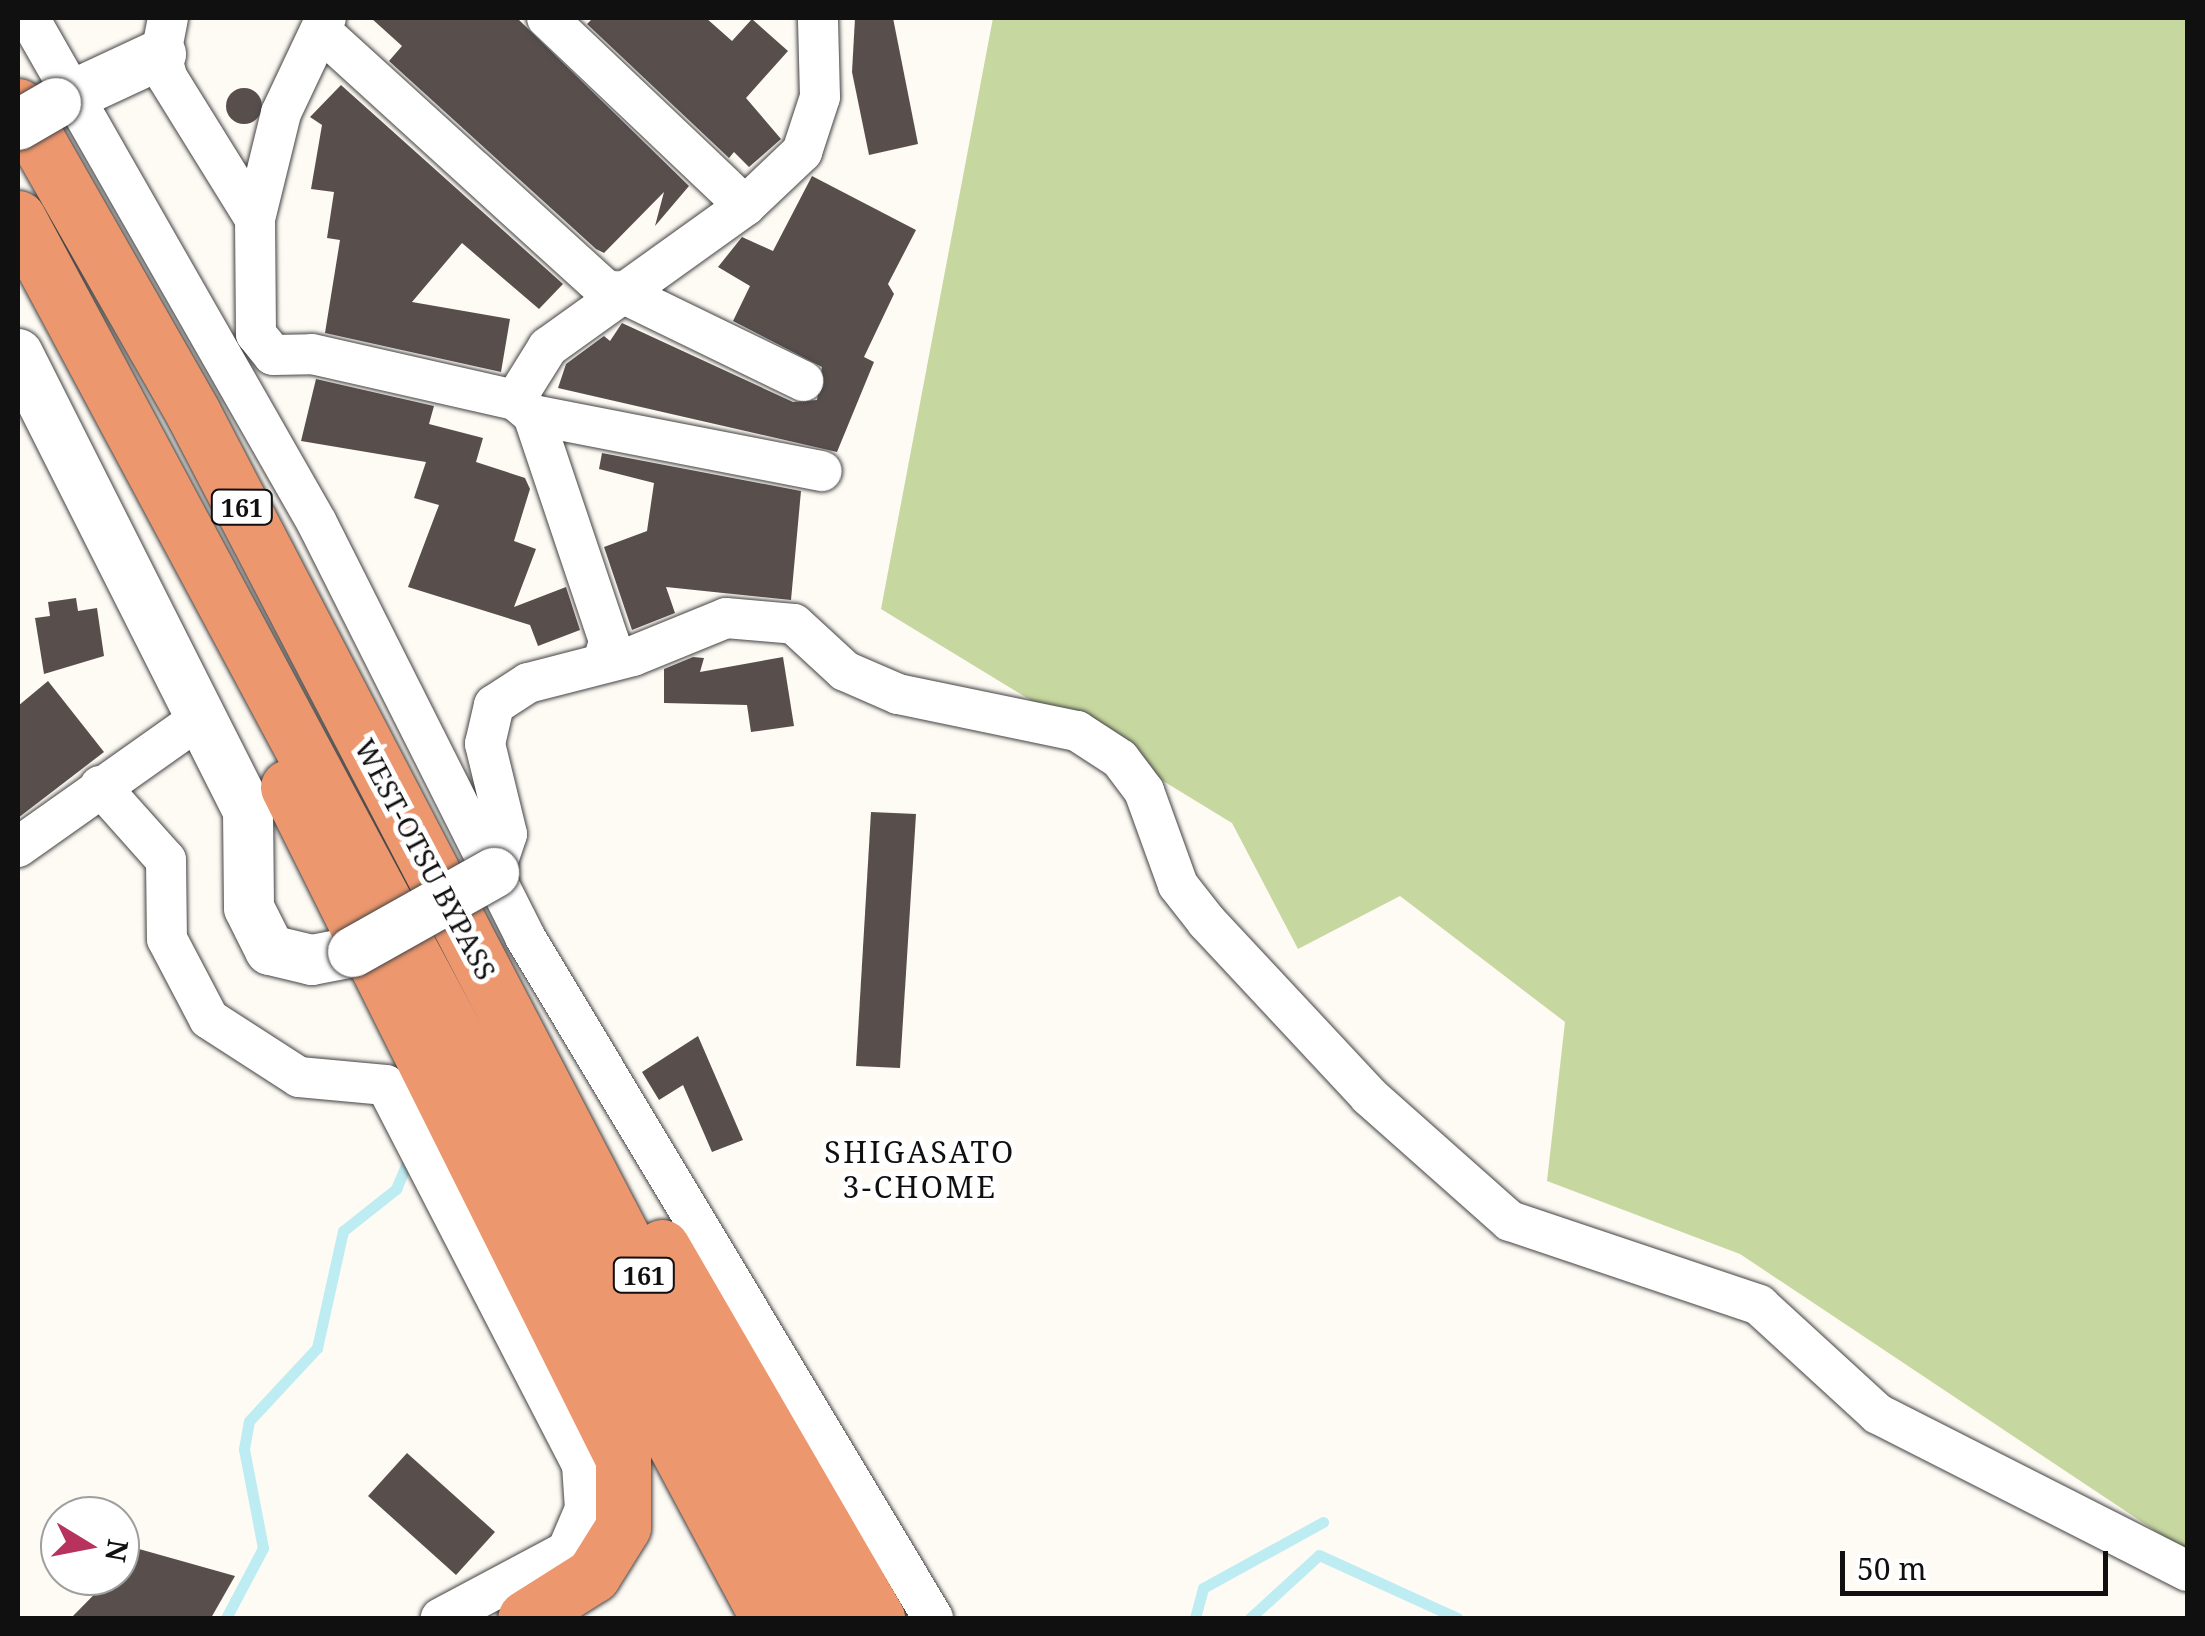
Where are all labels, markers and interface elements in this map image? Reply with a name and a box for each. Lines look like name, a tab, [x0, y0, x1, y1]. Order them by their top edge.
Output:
road number: 161	[210, 487, 274, 527]
street label: WEST-OTSU BYPASS	[348, 733, 504, 985]
district label: SHIGASATO 3-CHOME	[824, 1134, 1016, 1204]
road number: 161	[612, 1255, 676, 1295]
north arrow	[40, 1496, 140, 1596]
scale bar	[1845, 1531, 2112, 1593]
text: N	[97, 1537, 138, 1565]
text: 50 m	[1857, 1548, 1927, 1589]

